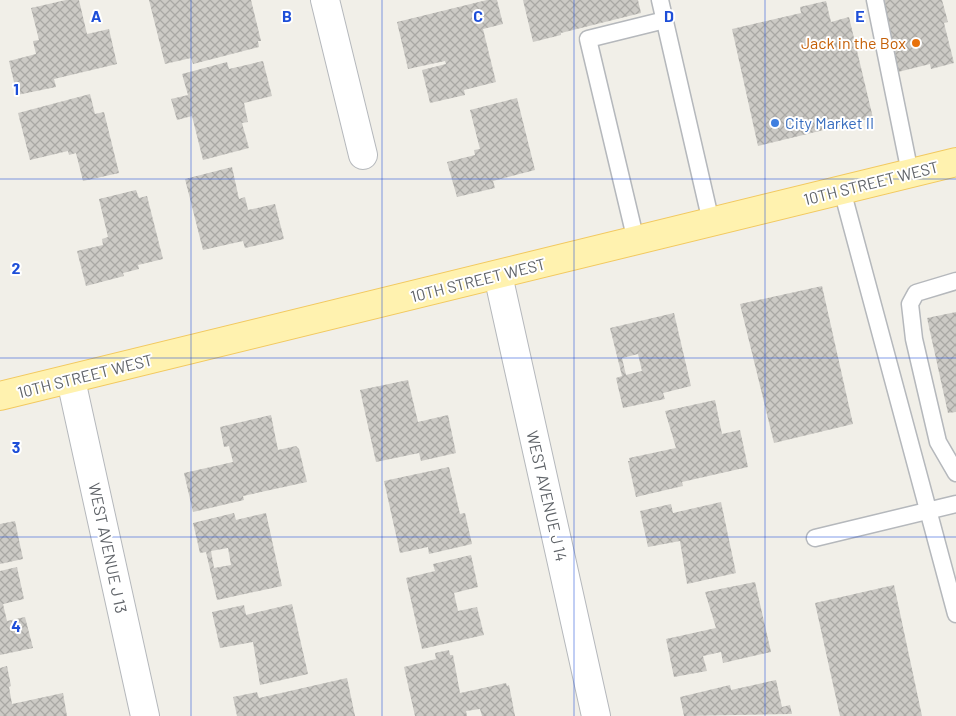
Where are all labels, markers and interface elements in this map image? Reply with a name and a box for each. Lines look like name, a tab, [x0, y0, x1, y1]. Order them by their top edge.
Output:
text: A	[91, 6, 102, 25]
text: B	[282, 6, 292, 25]
text: C	[473, 6, 483, 25]
text: D	[664, 6, 674, 25]
text: E	[855, 6, 865, 25]
place label: Jack in the Box	[801, 33, 906, 52]
marker: Jack in the Box	[910, 37, 922, 49]
text: 1	[13, 79, 19, 98]
place label: City Market II	[785, 113, 874, 132]
marker: City Market II	[769, 117, 781, 129]
street label: 10TH STREET WEST	[801, 157, 940, 208]
street label: 10TH STREET WEST	[408, 254, 547, 305]
text: 2	[12, 258, 21, 277]
street label: 10TH STREET WEST	[15, 350, 154, 401]
street label: WEST AVENUE J 14	[523, 429, 572, 563]
text: 3	[12, 437, 20, 456]
street label: WEST AVENUE J 13	[85, 481, 132, 615]
text: 4	[11, 616, 21, 635]

